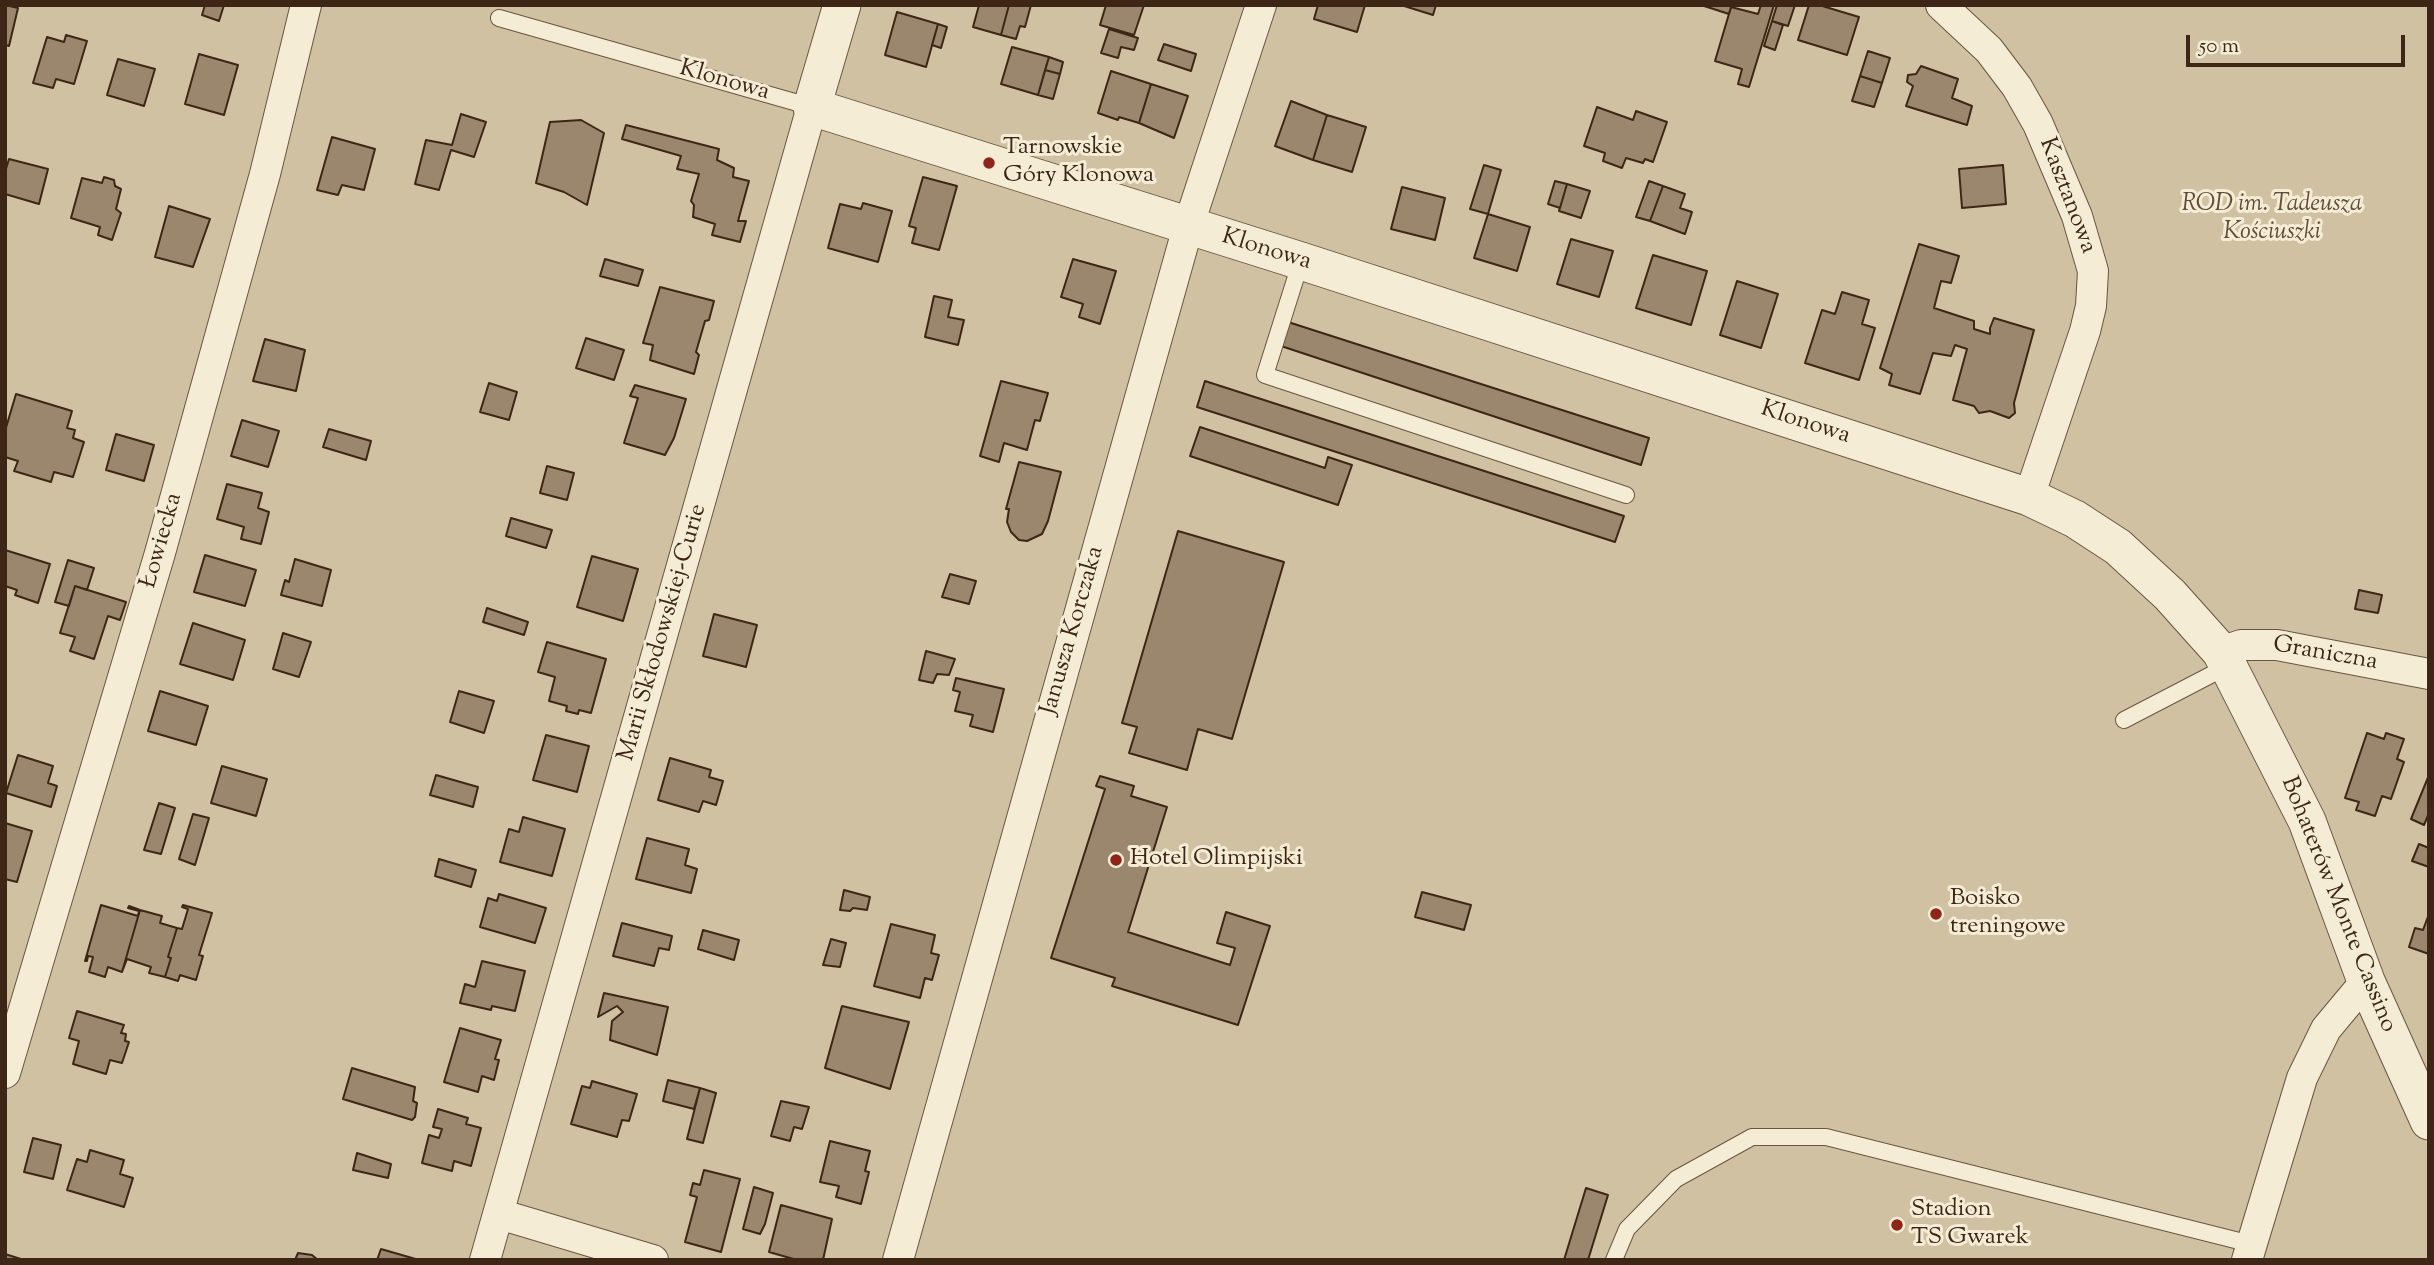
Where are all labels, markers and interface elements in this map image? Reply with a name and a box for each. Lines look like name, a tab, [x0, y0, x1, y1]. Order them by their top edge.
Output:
scale bar	[2189, 21, 2408, 65]
text: 50 m	[2199, 32, 2239, 62]
street label: Klonowa	[676, 55, 772, 109]
street label: Kasztanowa	[2031, 134, 2101, 258]
place label: Tarnowskie Góry Klonowa	[1003, 135, 1154, 191]
marker: Tarnowskie Góry Klonowa	[981, 155, 997, 171]
park label: ROD im. Tadeusza Kościuszki	[2182, 192, 2362, 248]
street label: Klonowa	[1218, 224, 1314, 278]
street label: Klonowa	[1757, 396, 1853, 452]
street label: Łowiecka	[136, 490, 190, 592]
street label: Marii Skłodowskiej-Curie	[613, 501, 715, 765]
street label: Janusza Korczaka	[1036, 543, 1112, 719]
street label: Graniczna	[2270, 632, 2380, 678]
street label: Bohaterów Monte Cassino	[2273, 773, 2401, 1037]
place label: Hotel Olimpijski	[1130, 846, 1303, 874]
marker: Hotel Olimpijski	[1108, 852, 1124, 868]
place label: Boisko treningowe	[1950, 886, 2066, 942]
marker: Boisko treningowe	[1928, 906, 1944, 922]
place label: Stadion TS Gwarek	[1911, 1197, 2029, 1253]
marker: Stadion TS Gwarek	[1889, 1217, 1905, 1233]

